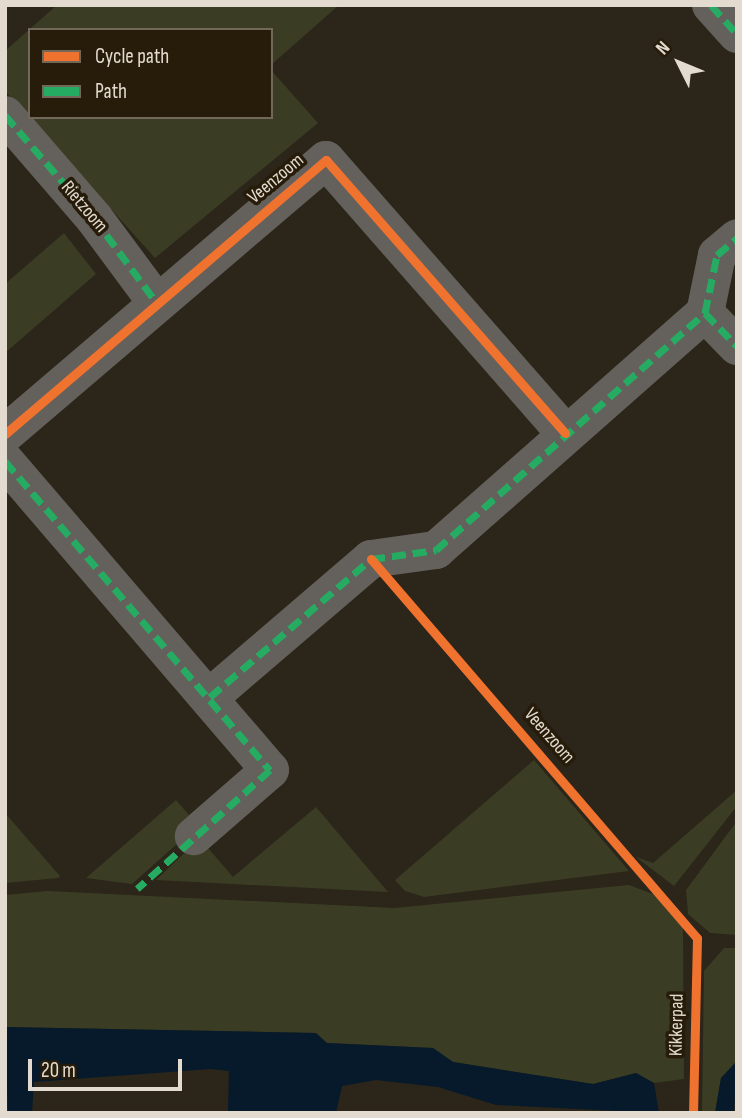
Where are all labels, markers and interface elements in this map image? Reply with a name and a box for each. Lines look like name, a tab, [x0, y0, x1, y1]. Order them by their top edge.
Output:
legend	[28, 28, 273, 119]
north arrow	[644, 28, 714, 98]
text: N	[651, 37, 675, 60]
text: Cycle path	[95, 44, 169, 69]
text: Path	[95, 79, 127, 104]
street label: Veenzoom	[243, 149, 309, 209]
street label: Rietzoom	[56, 177, 112, 237]
street label: Veenzoom	[519, 704, 579, 768]
street label: Kikkerpad	[665, 994, 689, 1056]
scale bar	[32, 1044, 186, 1088]
text: 20 m	[41, 1058, 76, 1083]

